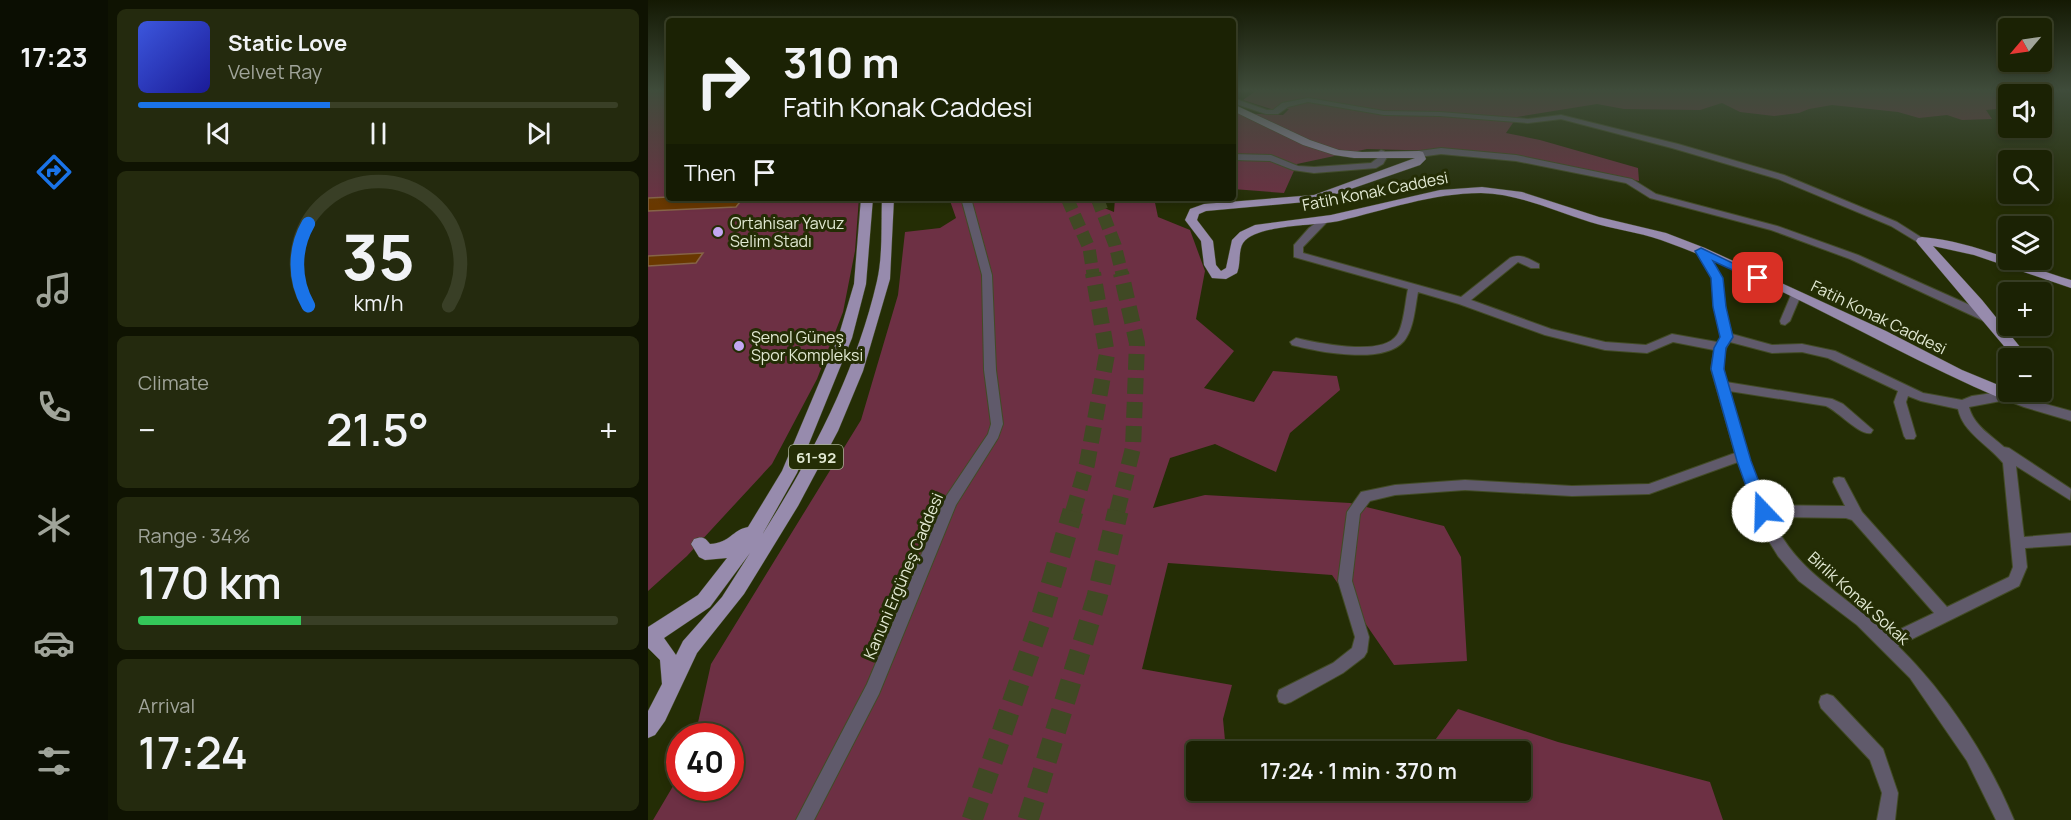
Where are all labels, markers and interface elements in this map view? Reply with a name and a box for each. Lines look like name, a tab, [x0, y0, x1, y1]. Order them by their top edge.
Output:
north arrow	[1998, 18, 2052, 72]
map controls	[1998, 18, 2052, 402]
text: Static Love	[228, 28, 347, 58]
text: 310 m	[783, 33, 900, 91]
text: 17:23	[20, 38, 88, 75]
icon: right	[684, 42, 762, 120]
text: Velvet Ray	[228, 58, 322, 85]
button: sound	[1998, 84, 2052, 138]
text: Fatih Konak Caddesi	[783, 88, 1033, 125]
icon: previous	[202, 117, 235, 150]
icon: pause	[362, 117, 395, 150]
icon: next	[522, 117, 555, 150]
button: search	[1998, 150, 2052, 204]
icon: directions	[33, 151, 75, 193]
icon: arrive	[748, 156, 781, 189]
text: Then	[684, 158, 736, 188]
street label: Fatih Konak Caddesi	[1300, 166, 1450, 216]
place label: Ortahisar Yavuz Selim Stadı	[730, 212, 844, 252]
text: 35	[342, 213, 414, 299]
button: layers	[1998, 216, 2052, 270]
marker: Ortahisar Yavuz Selim Stadı	[711, 225, 725, 239]
pin	[1732, 252, 1783, 303]
icon: arrive	[1741, 261, 1774, 294]
icon: music	[33, 269, 75, 311]
street label: Fatih Konak Caddesi	[1808, 275, 1950, 359]
button: +	[1998, 282, 2052, 336]
text: km/h	[353, 288, 403, 317]
place label: Şenol Güneş Spor Kompleksi	[751, 326, 863, 366]
marker: Şenol Güneş Spor Kompleksi	[732, 339, 746, 353]
button: −	[1998, 348, 2052, 402]
text: Climate	[138, 369, 209, 396]
icon: phone	[33, 386, 75, 428]
text: 21.5°	[326, 398, 429, 460]
text: −	[138, 407, 156, 452]
text: +	[599, 407, 618, 452]
road number: 61-92	[789, 445, 843, 469]
position arrow	[1731, 479, 1795, 543]
street label: Kanuni Ergüneş Caddesi	[858, 490, 948, 662]
icon: climate	[33, 504, 75, 546]
text: Range · 34%	[138, 522, 251, 549]
street label: Birlik Konak Sokak	[1803, 546, 1915, 650]
text: 170 km	[138, 551, 282, 613]
icon: car	[33, 622, 75, 664]
text: Arrival	[138, 692, 195, 719]
text: 17:24	[138, 721, 248, 783]
speed limit sign: 40	[666, 723, 744, 801]
icon: filters	[33, 740, 75, 782]
text: 17:24 · 1 min · 370 m	[1260, 756, 1457, 786]

